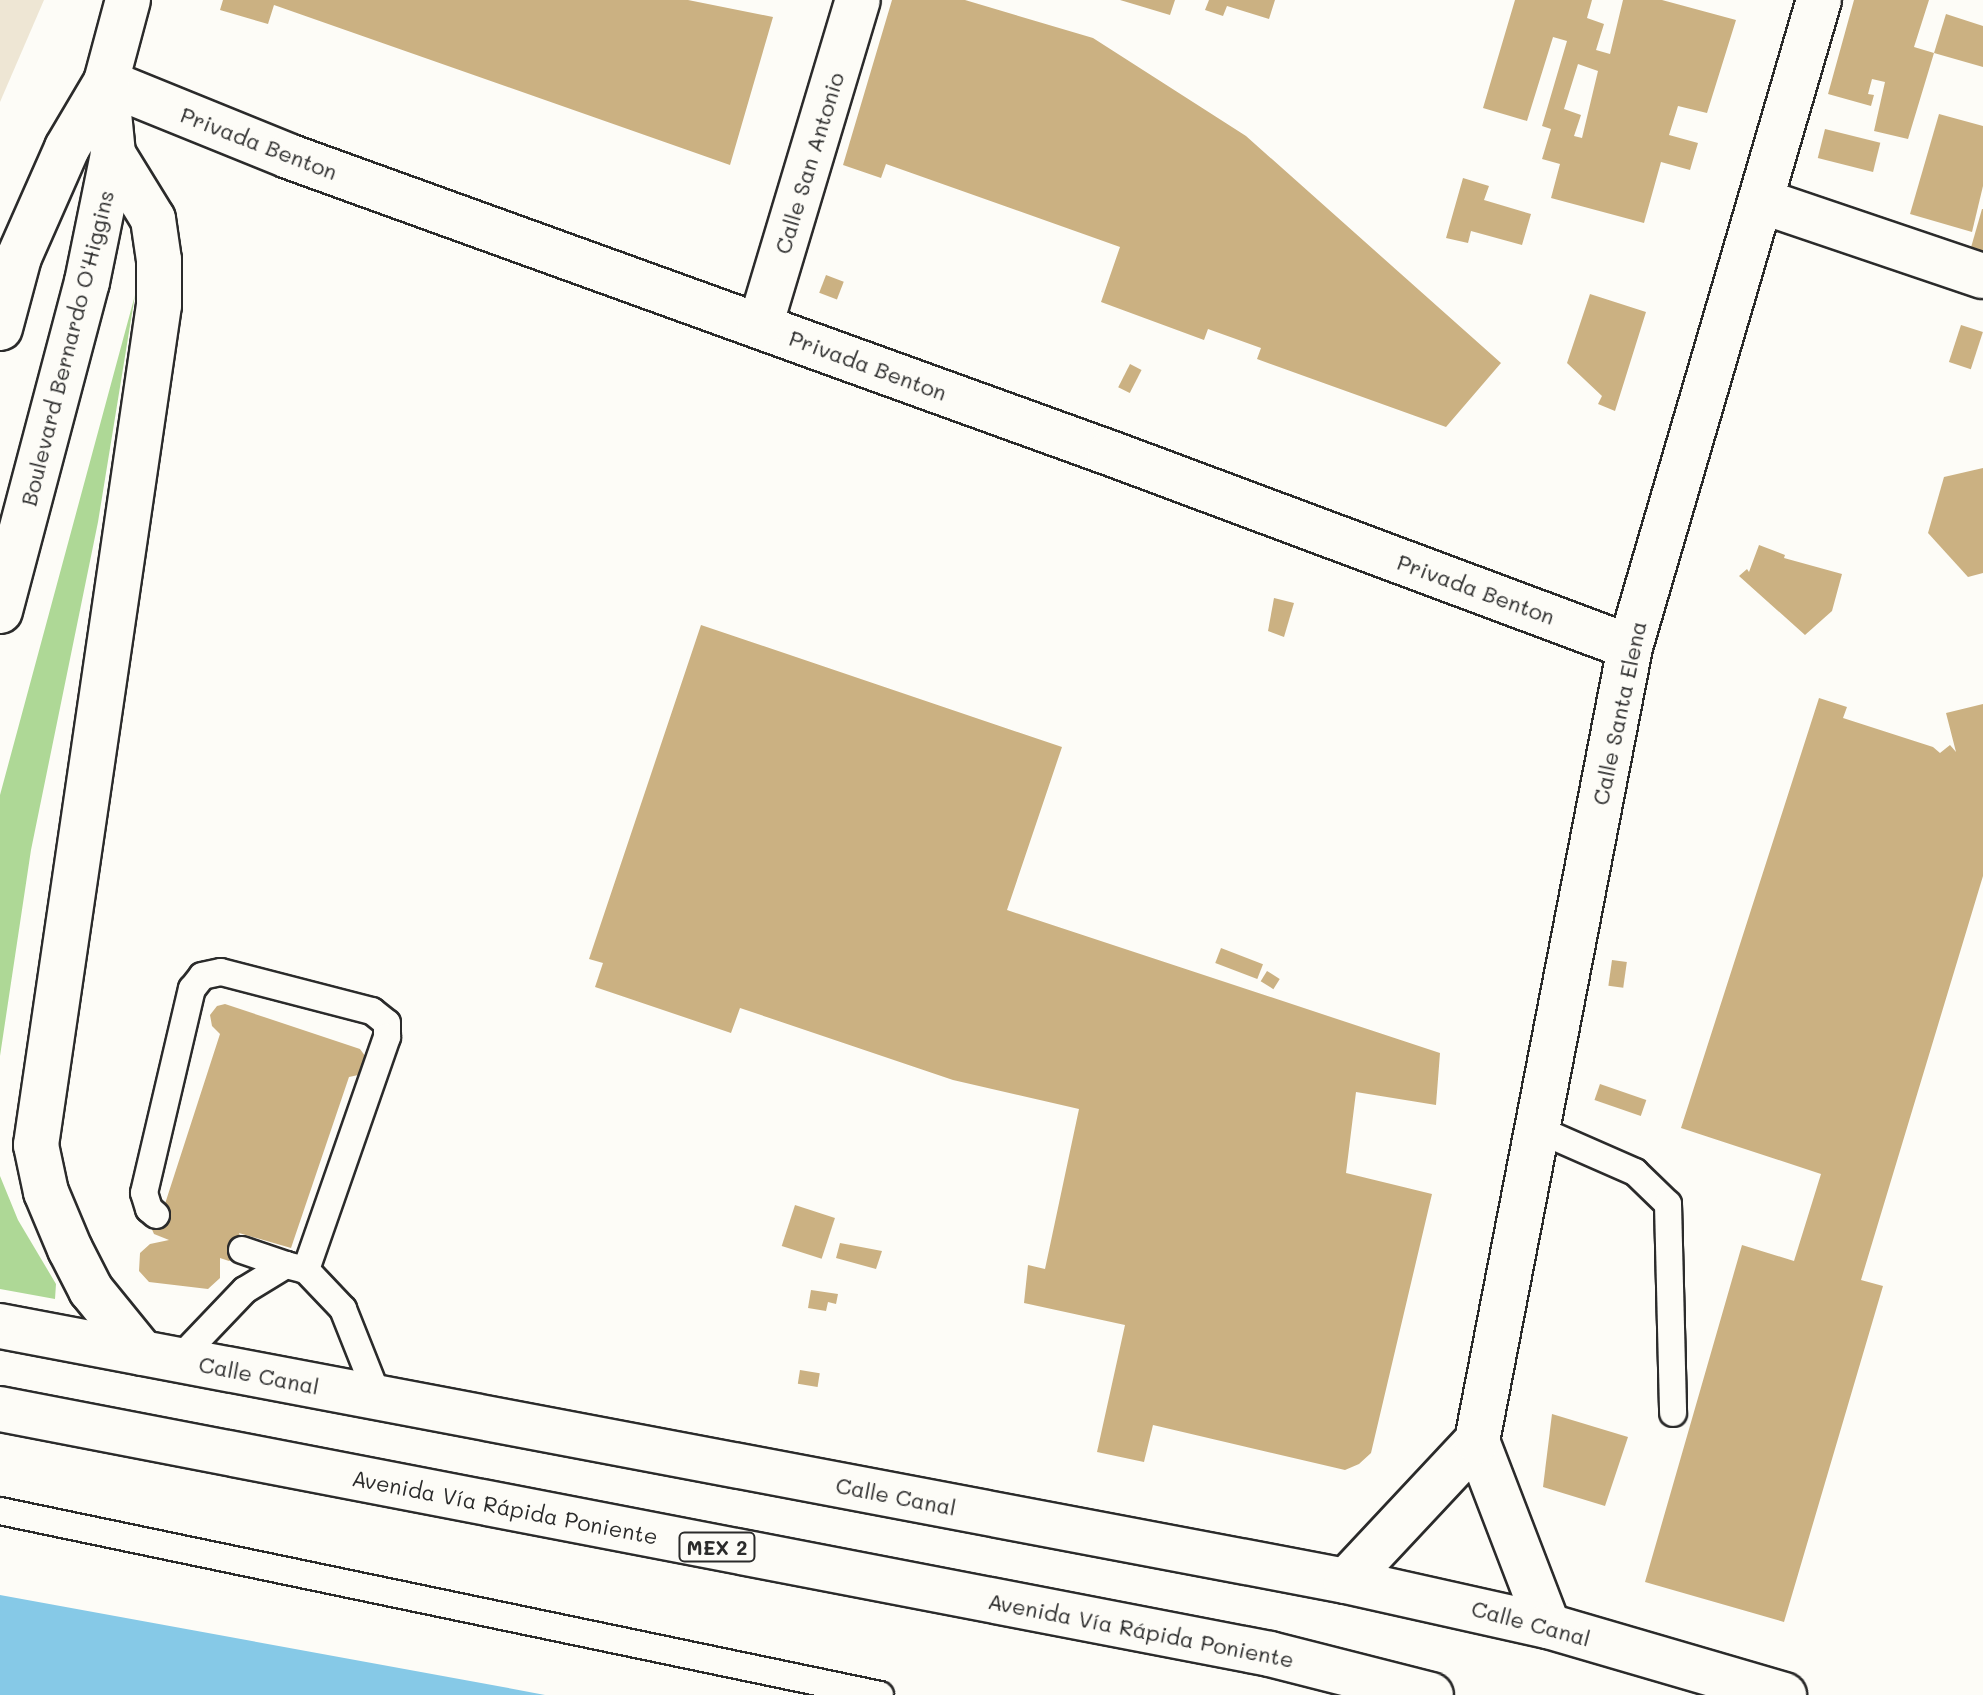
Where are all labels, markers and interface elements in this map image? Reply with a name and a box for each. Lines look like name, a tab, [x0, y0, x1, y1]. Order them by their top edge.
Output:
street label: Calle San Antonio	[769, 69, 849, 257]
street label: Privada Benton	[177, 101, 341, 185]
street label: Boulevard Bernardo O'Higgins	[15, 187, 119, 509]
street label: Privada Benton	[786, 324, 950, 406]
street label: Privada Benton	[1394, 548, 1558, 630]
street label: Calle Santa Elena	[1587, 619, 1651, 807]
street label: Calle Canal	[197, 1350, 321, 1400]
street label: Avenida Vía Rápida Poniente	[350, 1464, 660, 1550]
street label: Calle Canal	[834, 1471, 958, 1521]
road number: MEX 2	[677, 1531, 757, 1563]
street label: Avenida Vía Rápida Poniente	[986, 1587, 1296, 1673]
street label: Calle Canal	[1469, 1594, 1593, 1652]

